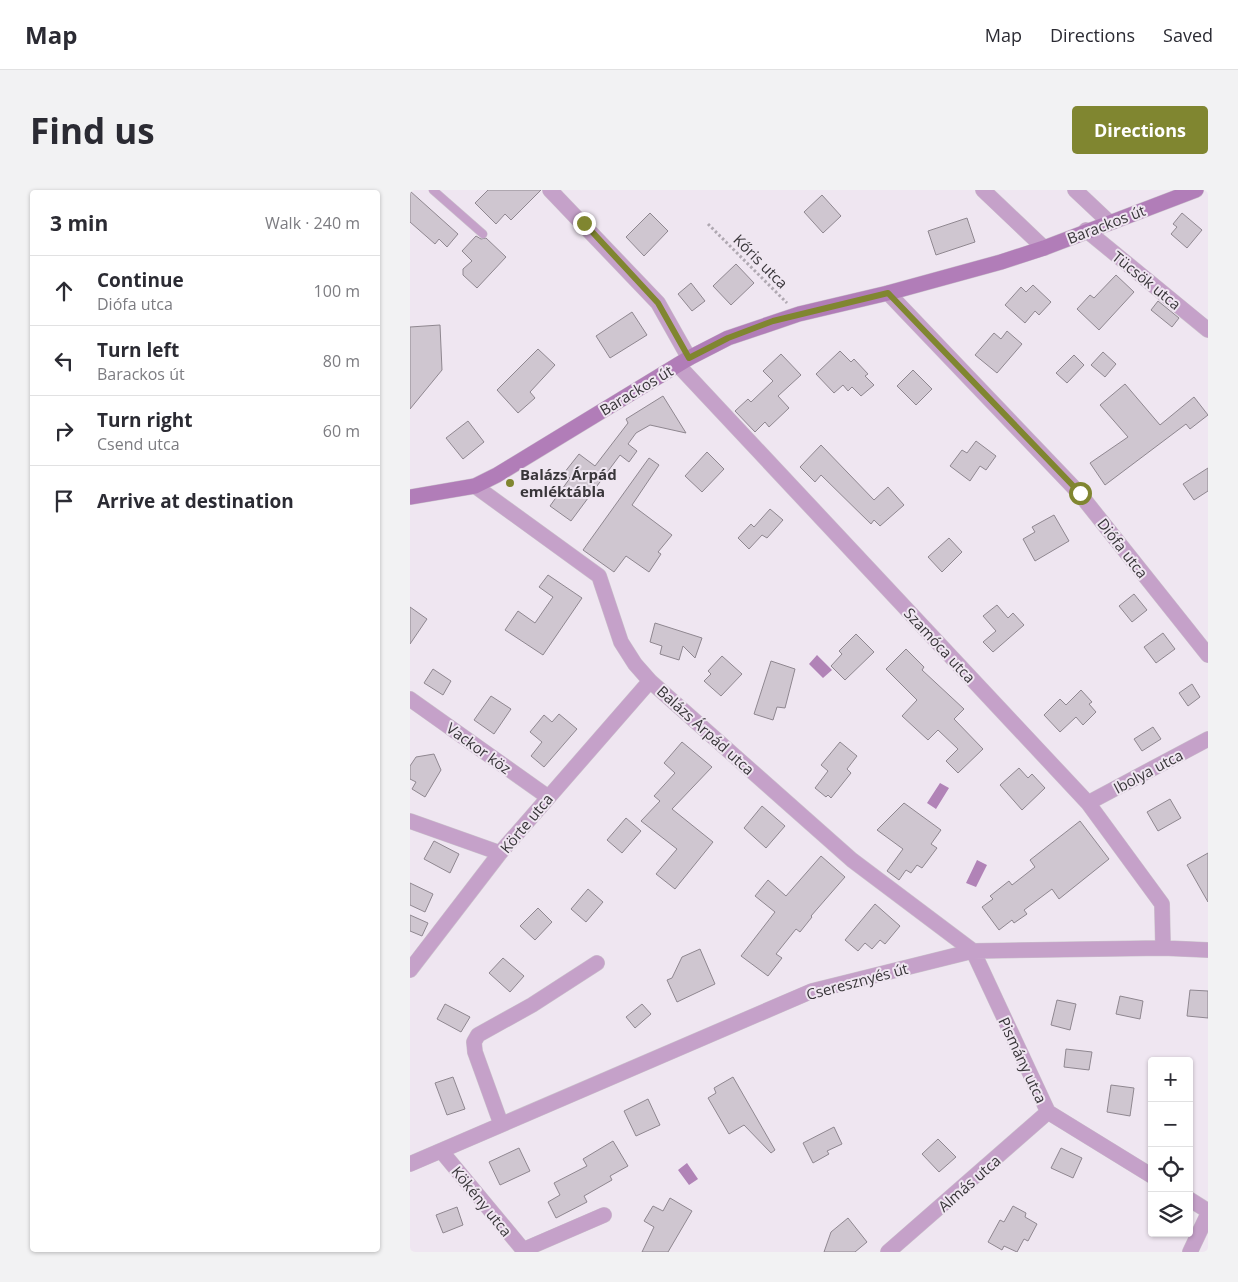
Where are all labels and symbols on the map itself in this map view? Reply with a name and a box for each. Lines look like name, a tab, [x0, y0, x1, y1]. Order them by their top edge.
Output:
street label: Barackos út	[1064, 200, 1148, 248]
route end	[573, 212, 596, 235]
street label: Kőris utca	[729, 229, 793, 293]
street label: Tücsök utca	[1109, 246, 1185, 314]
street label: Barackos út	[596, 360, 676, 420]
place label: Balázs Árpád emléktábla	[520, 464, 617, 501]
marker: Balázs Árpád emléktábla	[504, 477, 516, 489]
route start	[1069, 482, 1092, 505]
street label: Diófa utca	[1093, 514, 1153, 582]
street label: Szamóca utca	[900, 603, 980, 687]
street label: Balázs Árpád utca	[653, 681, 759, 779]
street label: Vackor köz	[443, 718, 515, 778]
street label: Ibolya utca	[1110, 744, 1186, 798]
street label: Körte utca	[495, 789, 557, 857]
street label: Cseresznyés út	[804, 958, 910, 1004]
street label: Pismány utca	[994, 1014, 1052, 1106]
street label: Almás utca	[934, 1150, 1004, 1216]
street label: Kökény utca	[447, 1162, 517, 1240]

